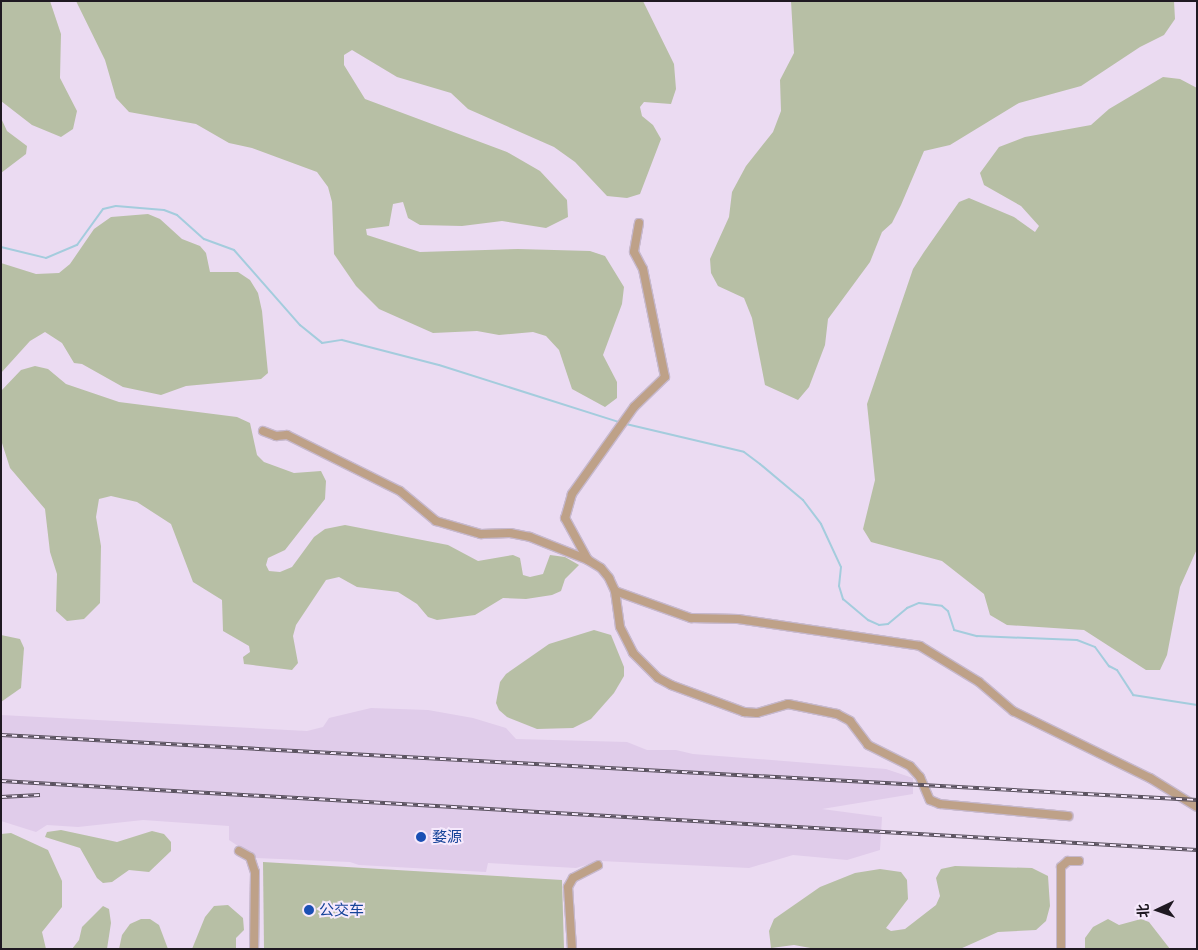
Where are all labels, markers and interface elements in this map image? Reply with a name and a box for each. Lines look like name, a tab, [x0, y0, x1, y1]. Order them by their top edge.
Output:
place label: 婺源	[432, 828, 462, 846]
marker: 婺源	[414, 830, 428, 844]
north arrow	[1133, 885, 1183, 935]
place label: 公交车	[319, 901, 364, 919]
text: 北	[1135, 903, 1151, 918]
marker: 公交车	[303, 904, 315, 916]

